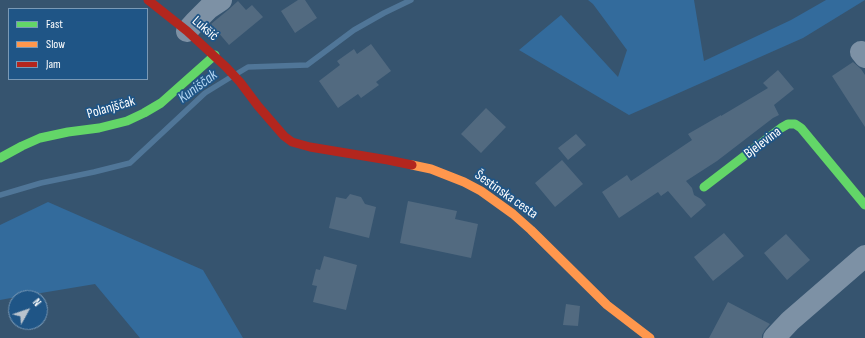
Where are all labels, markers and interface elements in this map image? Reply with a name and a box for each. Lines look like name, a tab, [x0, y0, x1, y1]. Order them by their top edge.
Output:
legend	[8, 8, 148, 80]
street label: Lukšić	[188, 13, 222, 45]
text: Fast	[46, 17, 63, 32]
text: Slow	[46, 37, 65, 52]
text: Jam	[46, 57, 61, 72]
water label: Kuniščak	[175, 66, 221, 108]
street label: Polanjščak	[85, 93, 137, 123]
street label: Bjelevina	[741, 124, 785, 162]
street label: Šestinska cesta	[471, 167, 541, 223]
north arrow	[8, 290, 48, 330]
text: N	[30, 296, 44, 309]

